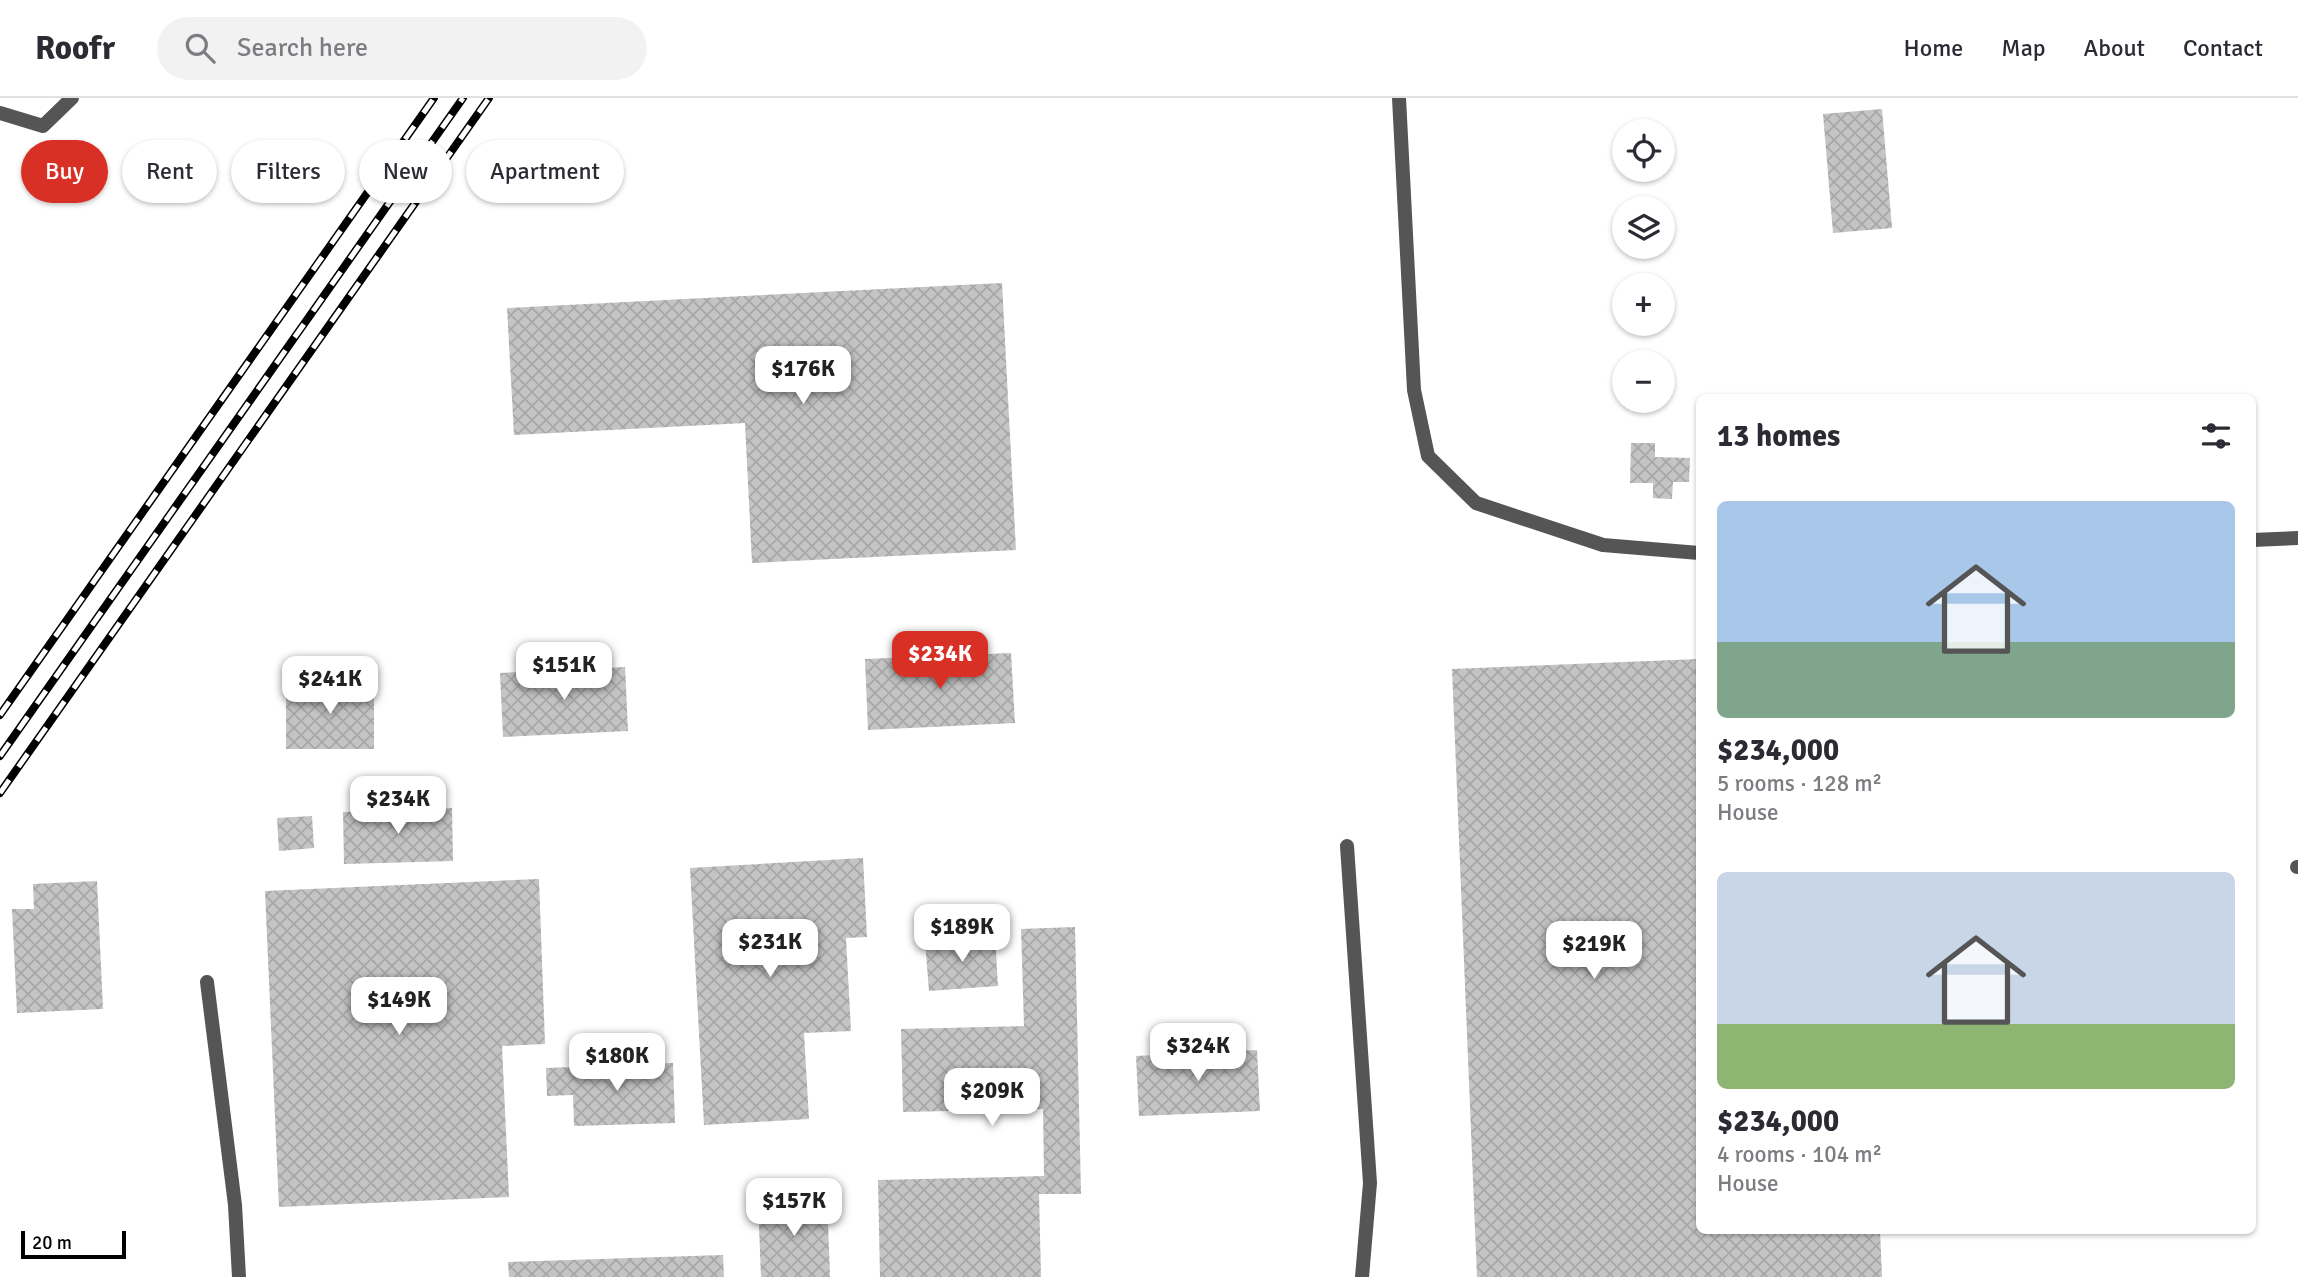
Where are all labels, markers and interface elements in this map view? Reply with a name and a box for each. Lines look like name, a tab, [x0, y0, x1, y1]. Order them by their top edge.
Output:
search box	[157, 17, 647, 80]
text: Roofr	[35, 28, 115, 69]
icon: search	[181, 29, 219, 67]
text: Search here	[237, 32, 368, 64]
text: Home	[1903, 33, 1963, 63]
text: Map	[2001, 33, 2046, 63]
text: About	[2084, 33, 2145, 63]
text: Contact	[2183, 33, 2263, 63]
map controls	[1612, 119, 1675, 413]
button: locate	[1612, 119, 1675, 182]
chip: Buy	[21, 140, 108, 203]
chip: Rent	[122, 140, 217, 203]
chip: Filters	[231, 140, 345, 203]
chip: New	[359, 140, 452, 203]
chip: Apartment	[466, 140, 624, 203]
button: layers	[1612, 196, 1675, 259]
button: +	[1612, 273, 1675, 336]
pin: $176K	[754, 346, 852, 406]
button: −	[1612, 350, 1675, 413]
text: $176K	[771, 354, 835, 383]
icon: filters	[2197, 417, 2235, 455]
text: 13 homes	[1717, 418, 1840, 455]
icon: home	[1913, 546, 2039, 672]
pin: $234K	[891, 632, 989, 691]
text: $234K	[908, 639, 972, 668]
pin: $151K	[515, 642, 613, 702]
text: $151K	[532, 650, 596, 679]
pin: $241K	[281, 656, 379, 716]
text: $241K	[298, 664, 362, 693]
text: $234,000	[1717, 732, 1839, 769]
text: 5 rooms · 128 m²	[1717, 769, 1882, 798]
pin: $234K	[349, 776, 447, 836]
text: $234K	[366, 784, 430, 813]
text: House	[1717, 798, 1779, 827]
pin: $189K	[913, 904, 1011, 964]
text: $189K	[930, 912, 994, 941]
icon: home	[1913, 917, 2039, 1043]
pin: $231K	[721, 920, 819, 979]
pin: $219K	[1545, 922, 1643, 981]
text: $231K	[738, 927, 802, 956]
text: $219K	[1562, 929, 1626, 958]
pin: $149K	[350, 978, 448, 1037]
text: $149K	[367, 985, 431, 1014]
pin: $324K	[1149, 1024, 1247, 1083]
text: $324K	[1166, 1031, 1230, 1060]
pin: $180K	[568, 1034, 666, 1093]
text: $180K	[585, 1041, 649, 1070]
pin: $209K	[943, 1068, 1041, 1128]
text: $209K	[960, 1076, 1024, 1105]
text: $234,000	[1717, 1103, 1839, 1140]
text: 4 rooms · 104 m²	[1717, 1140, 1882, 1169]
text: House	[1717, 1169, 1779, 1198]
pin: $157K	[745, 1178, 843, 1238]
text: $157K	[762, 1186, 826, 1215]
scale bar	[21, 1228, 126, 1260]
text: 20 m	[32, 1231, 72, 1255]

